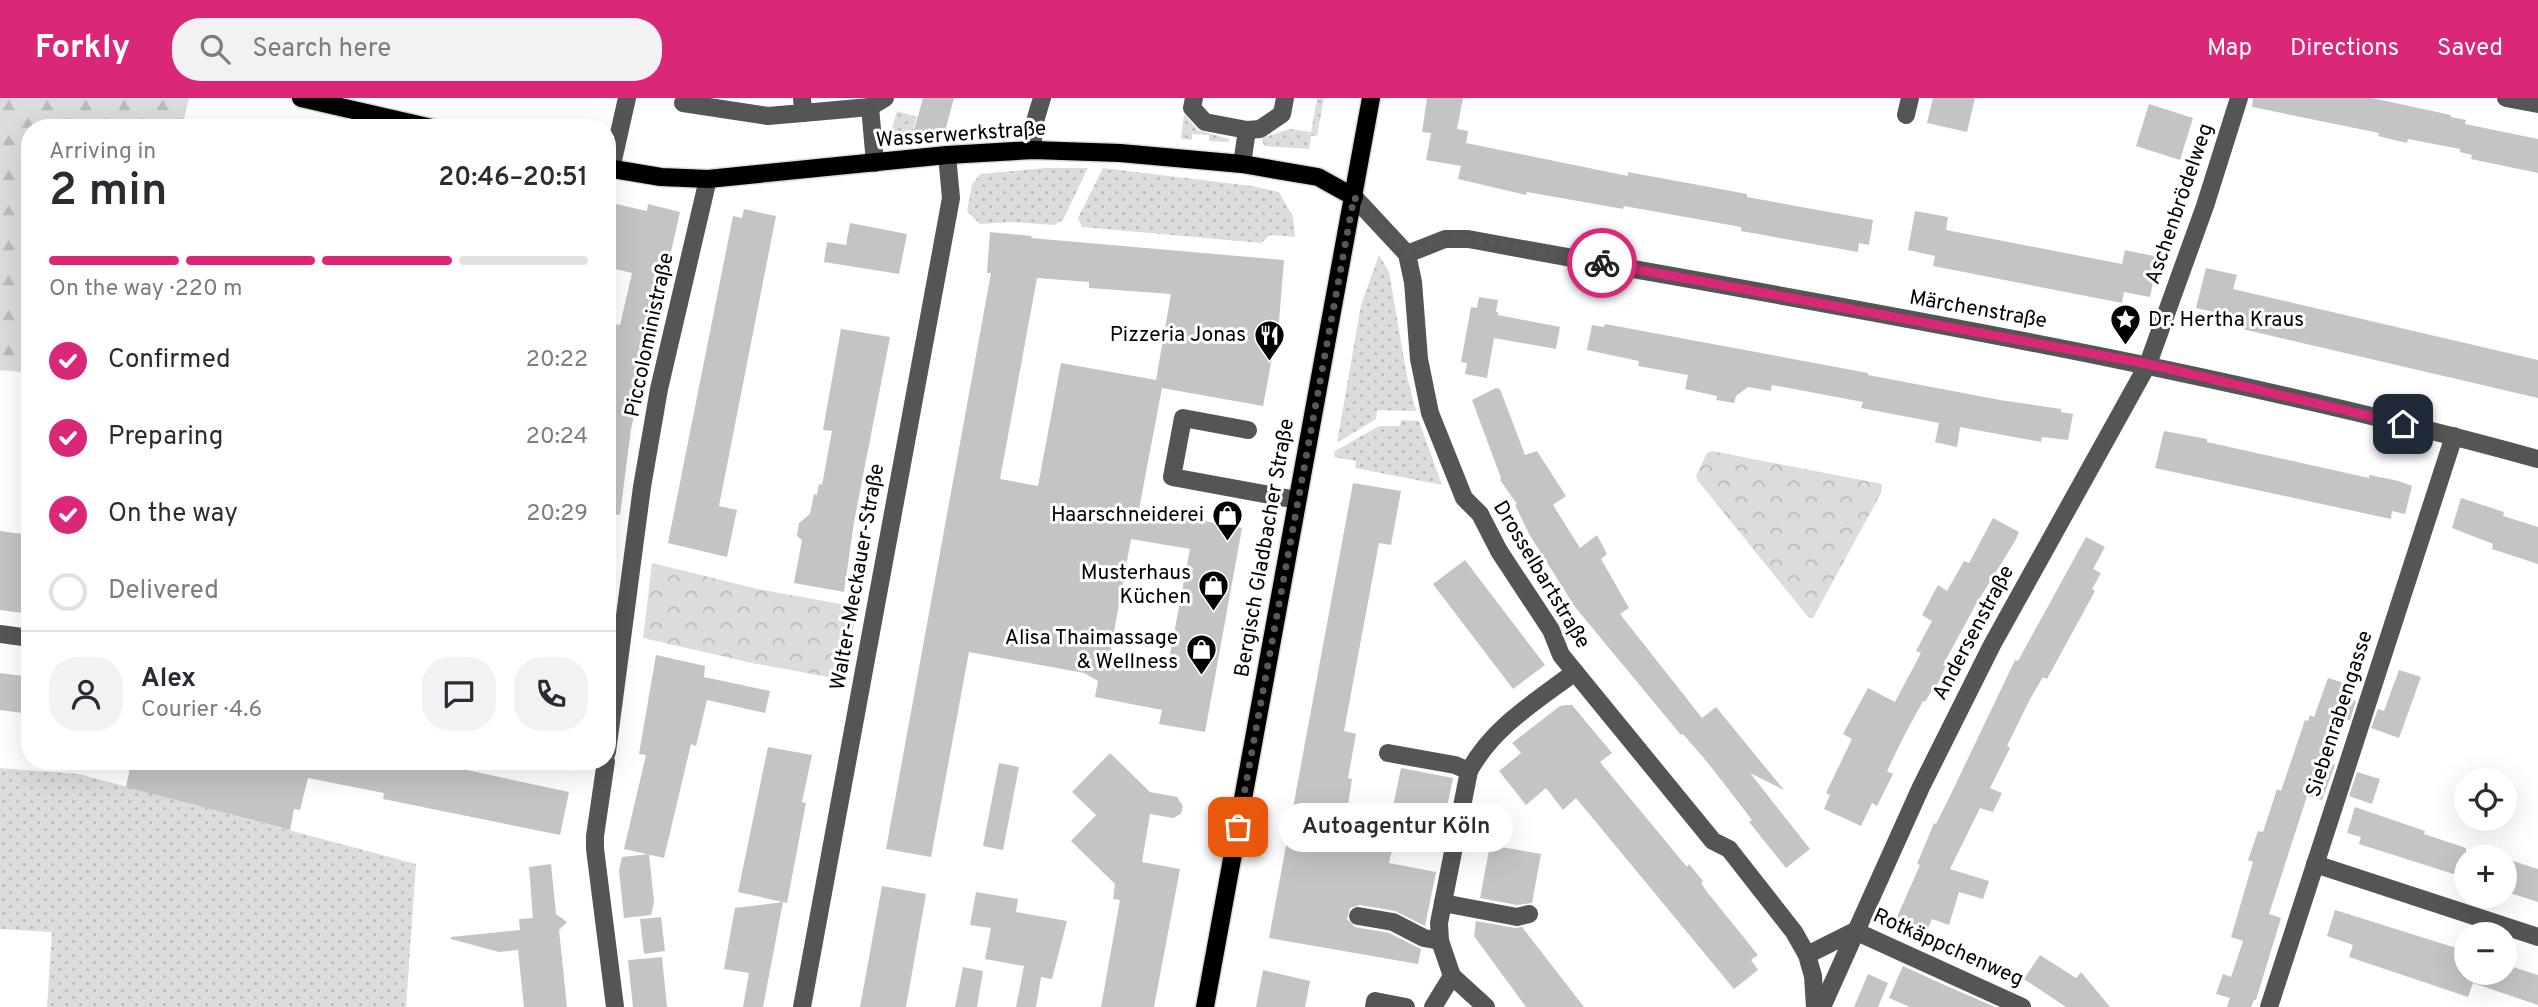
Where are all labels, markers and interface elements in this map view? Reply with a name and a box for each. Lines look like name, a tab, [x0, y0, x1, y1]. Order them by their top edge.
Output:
search box	[172, 18, 662, 81]
text: Forkly	[35, 28, 130, 70]
icon: search	[196, 30, 234, 68]
text: Search here	[252, 33, 391, 66]
text: Map	[2207, 34, 2252, 64]
text: Directions	[2290, 34, 2399, 64]
text: Saved	[2437, 34, 2503, 64]
street label: Wasserwerkstraße	[875, 116, 1047, 154]
street label: Aschenbrödelweg	[2140, 120, 2220, 288]
text: Arriving in	[49, 138, 156, 167]
text: 20:46–20:51	[438, 162, 588, 195]
text: 2 min	[49, 163, 168, 222]
courier	[1567, 228, 1637, 298]
icon: bike	[1583, 244, 1621, 282]
street label: Piccoloministraße	[619, 250, 681, 420]
text: On the way · 220 m	[49, 275, 243, 304]
street label: Märchenstraße	[1907, 285, 2049, 335]
place icon: Dr. Hertha Kraus	[2108, 303, 2142, 347]
place label: Dr. Hertha Kraus	[2148, 307, 2304, 334]
restaurant icon: Pizzeria Jonas	[1252, 318, 1286, 362]
place label: Pizzeria Jonas	[1110, 322, 1246, 349]
icon: check	[49, 342, 87, 380]
text: Confirmed	[108, 344, 231, 377]
text: 20:22	[526, 346, 588, 375]
pin	[2373, 394, 2433, 454]
icon: home	[2384, 405, 2422, 443]
street label: Bergisch Gladbacher Straße	[1229, 417, 1301, 679]
icon: check	[49, 419, 87, 457]
text: Preparing	[108, 421, 223, 454]
text: 20:24	[526, 423, 588, 452]
street label: Walter-Meckauer-Straße	[825, 461, 891, 693]
icon: check	[49, 496, 87, 534]
street label: Drosselbartstraße	[1486, 496, 1596, 654]
text: On the way	[108, 498, 238, 531]
shop icon: Haarschneiderei	[1210, 498, 1244, 542]
text: 20:29	[526, 500, 588, 529]
place label: Haarschneiderei	[1051, 502, 1204, 529]
place label: Musterhaus Küchen	[1081, 560, 1191, 611]
street label: Andersenstraße	[1927, 561, 2021, 705]
shop icon: Musterhaus Küchen	[1197, 568, 1231, 612]
text: Delivered	[108, 575, 219, 608]
place label: Alisa Thaimassage & Wellness	[1005, 625, 1178, 676]
street label: Siebenrabengasse	[2300, 627, 2380, 801]
shop icon: Alisa Thaimassage & Wellness	[1184, 633, 1218, 677]
button: person	[49, 657, 123, 731]
button: chat	[422, 657, 496, 731]
button: phone	[514, 657, 588, 731]
text: Alex	[141, 663, 196, 696]
text: Courier · 4.6	[141, 696, 262, 725]
map controls	[2454, 768, 2517, 985]
button: locate	[2454, 768, 2517, 831]
pin	[1208, 797, 1268, 857]
callout: Autoagentur Köln	[1280, 802, 1514, 852]
icon: bag	[1219, 808, 1257, 846]
text: Autoagentur Köln	[1302, 813, 1490, 842]
button: +	[2454, 845, 2517, 908]
street label: Rotkäppchenweg	[1868, 903, 2028, 993]
button: −	[2454, 922, 2517, 985]

